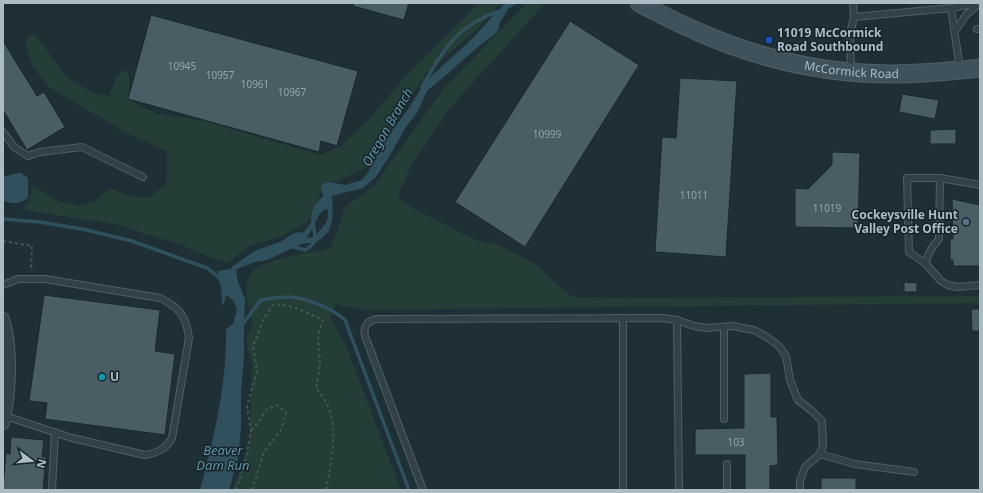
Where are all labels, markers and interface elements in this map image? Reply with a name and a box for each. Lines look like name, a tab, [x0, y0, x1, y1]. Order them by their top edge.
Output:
place label: 11019 McCormick Road Southbound	[777, 24, 883, 55]
marker: 11019 McCormick Road Southbound	[764, 35, 774, 45]
street label: McCormick Road	[803, 57, 899, 82]
house number: 10945	[168, 59, 197, 73]
house number: 10957	[206, 68, 235, 82]
house number: 10961	[241, 77, 269, 91]
house number: 10967	[278, 85, 307, 99]
water label: Oregon Branch	[357, 85, 417, 169]
house number: 10999	[533, 127, 562, 141]
house number: 11011	[680, 188, 708, 202]
house number: 11019	[813, 201, 842, 215]
place label: Cockeysville Hunt Valley Post Office	[851, 206, 958, 237]
marker: Cockeysville Hunt Valley Post Office	[961, 217, 971, 227]
place label: U	[110, 368, 119, 385]
marker: U	[97, 372, 107, 382]
house number: 103	[727, 435, 745, 449]
north arrow	[12, 441, 52, 481]
water label: Beaver Dam Run	[196, 441, 250, 474]
text: N	[34, 458, 51, 470]

